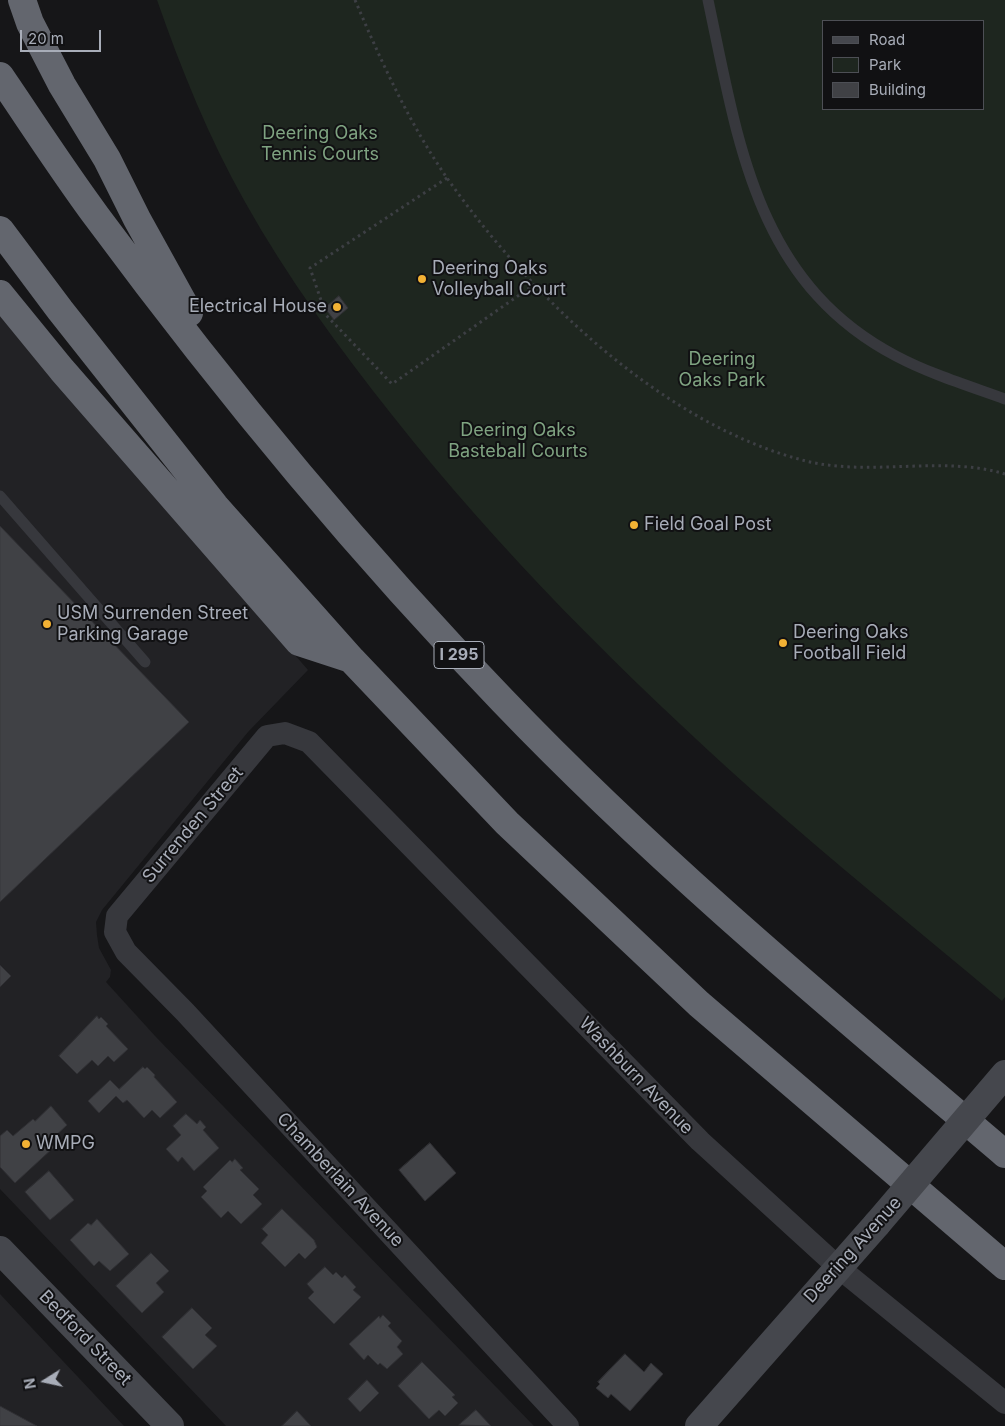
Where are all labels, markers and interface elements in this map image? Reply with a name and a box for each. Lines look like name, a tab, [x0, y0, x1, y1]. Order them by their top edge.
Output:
scale bar	[22, 20, 104, 52]
legend	[822, 20, 985, 110]
text: 20 m	[28, 29, 64, 48]
text: Road	[869, 30, 905, 49]
text: Park	[869, 55, 901, 74]
text: Building	[869, 80, 926, 99]
park label: Deering Oaks Tennis Courts	[261, 123, 379, 166]
place label: Deering Oaks Volleyball Court	[432, 258, 566, 300]
marker: Deering Oaks Volleyball Court	[416, 273, 428, 285]
place label: Electrical House	[189, 296, 327, 318]
marker: Electrical House	[331, 301, 343, 313]
park label: Deering Oaks Park	[679, 349, 765, 392]
park label: Deering Oaks Basteball Courts	[448, 420, 588, 462]
place label: Field Goal Post	[644, 514, 771, 536]
marker: Field Goal Post	[628, 519, 640, 531]
place label: USM Surrenden Street Parking Garage	[57, 603, 248, 646]
marker: USM Surrenden Street Parking Garage	[41, 618, 53, 630]
place label: Deering Oaks Football Field	[793, 622, 908, 664]
marker: Deering Oaks Football Field	[777, 637, 789, 649]
road number: I 295	[434, 642, 484, 668]
street label: Surrenden Street	[138, 763, 248, 887]
street label: Washburn Avenue	[574, 1013, 698, 1139]
street label: Chamberlain Avenue	[272, 1108, 408, 1252]
place label: WMPG	[36, 1133, 95, 1155]
marker: WMPG	[20, 1138, 32, 1150]
street label: Deering Avenue	[800, 1192, 906, 1308]
street label: Bedford Street	[34, 1286, 136, 1390]
north arrow	[20, 1356, 70, 1406]
text: N	[20, 1377, 39, 1390]

